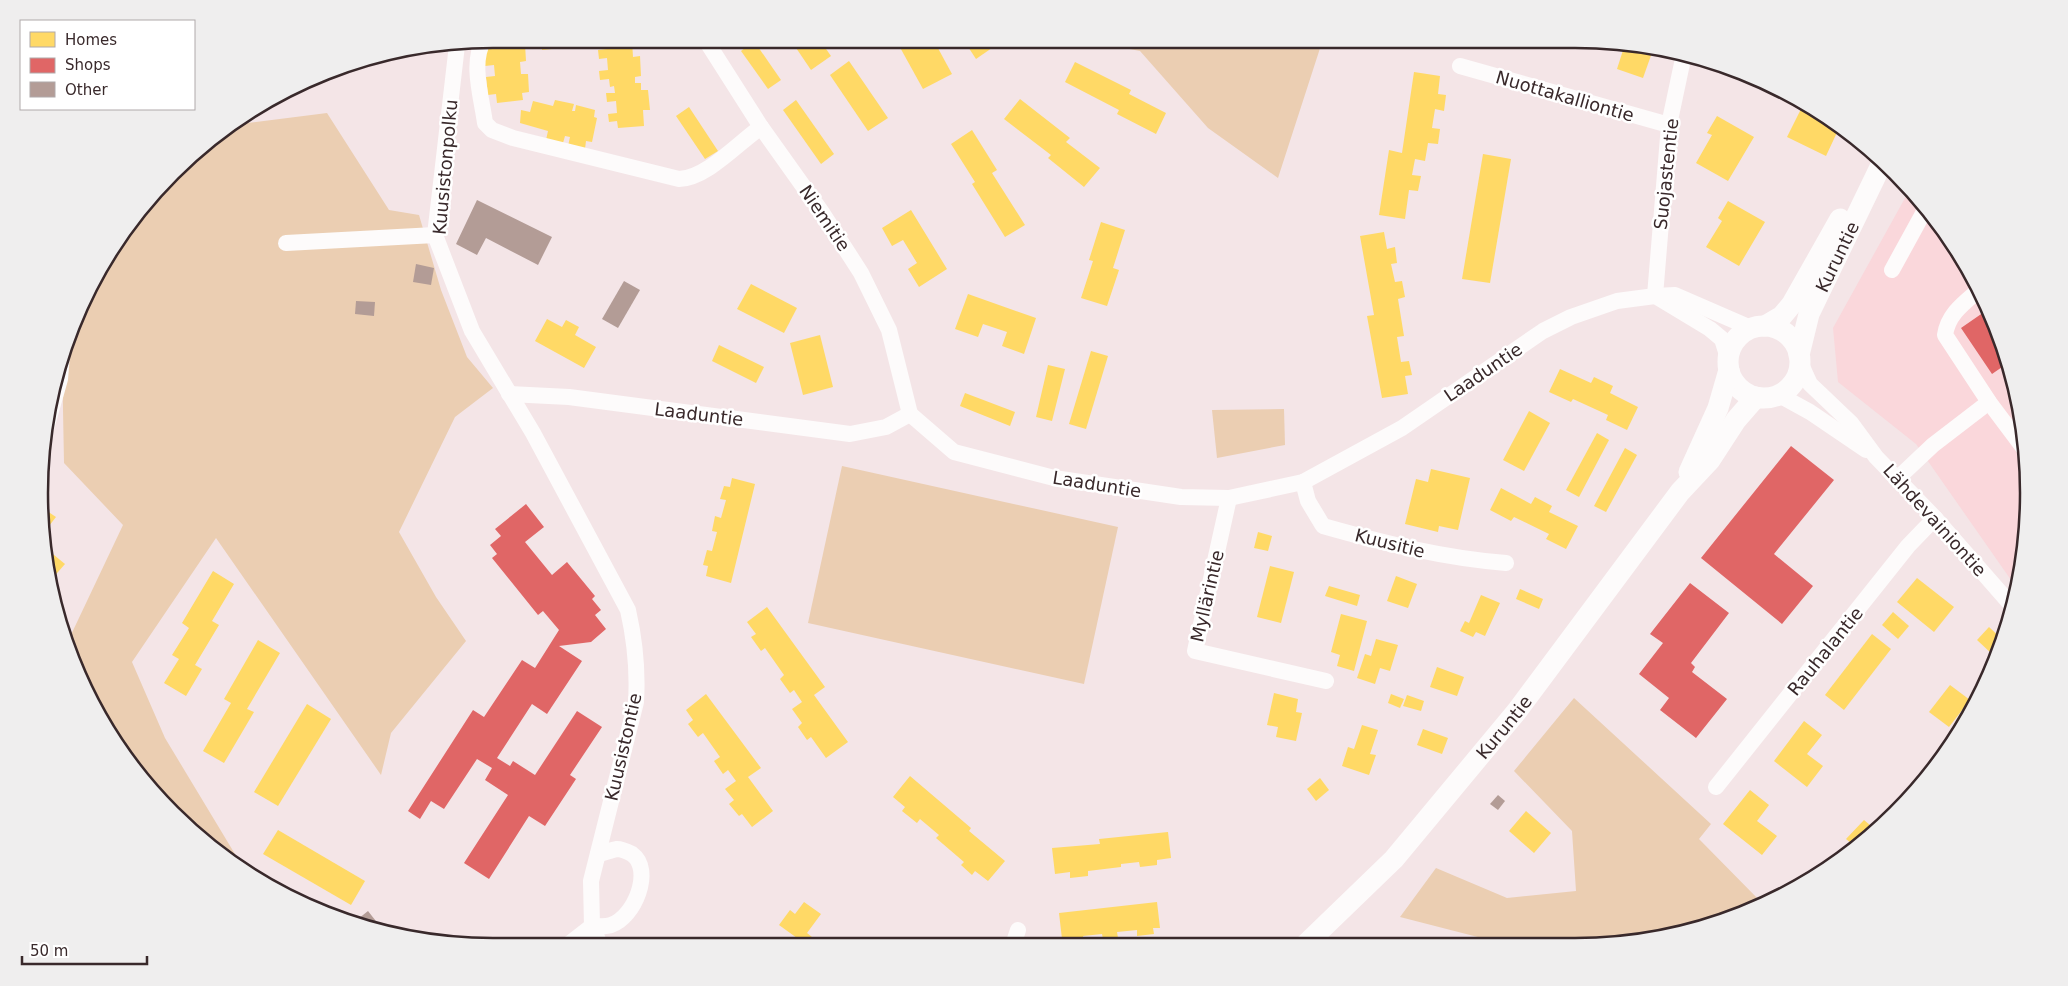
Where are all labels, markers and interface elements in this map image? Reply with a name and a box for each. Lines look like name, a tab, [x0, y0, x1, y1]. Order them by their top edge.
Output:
legend	[20, 20, 195, 110]
text: Homes	[65, 31, 117, 49]
text: Shops	[65, 56, 111, 74]
street label: Nuottakalliontie	[1494, 66, 1636, 126]
text: Other	[65, 81, 108, 99]
street label: Kuusistonpolku	[429, 98, 461, 236]
street label: Suojastentie	[1650, 117, 1682, 231]
street label: Niemitie	[795, 181, 855, 255]
street label: Kuruntie	[1811, 218, 1863, 295]
street label: Laaduntie	[1440, 338, 1526, 406]
street label: Laaduntie	[653, 398, 745, 430]
street label: Lähdevainiontie	[1879, 460, 1991, 580]
street label: Laaduntie	[1051, 467, 1143, 501]
street label: Kuusitie	[1353, 524, 1427, 562]
street label: Myllärintie	[1186, 548, 1228, 644]
street label: Rauhalantie	[1783, 603, 1867, 699]
street label: Kuusistontie	[600, 691, 646, 803]
street label: Kuruntie	[1471, 691, 1536, 763]
scale bar	[22, 934, 148, 966]
text: 50 m	[30, 942, 68, 960]

